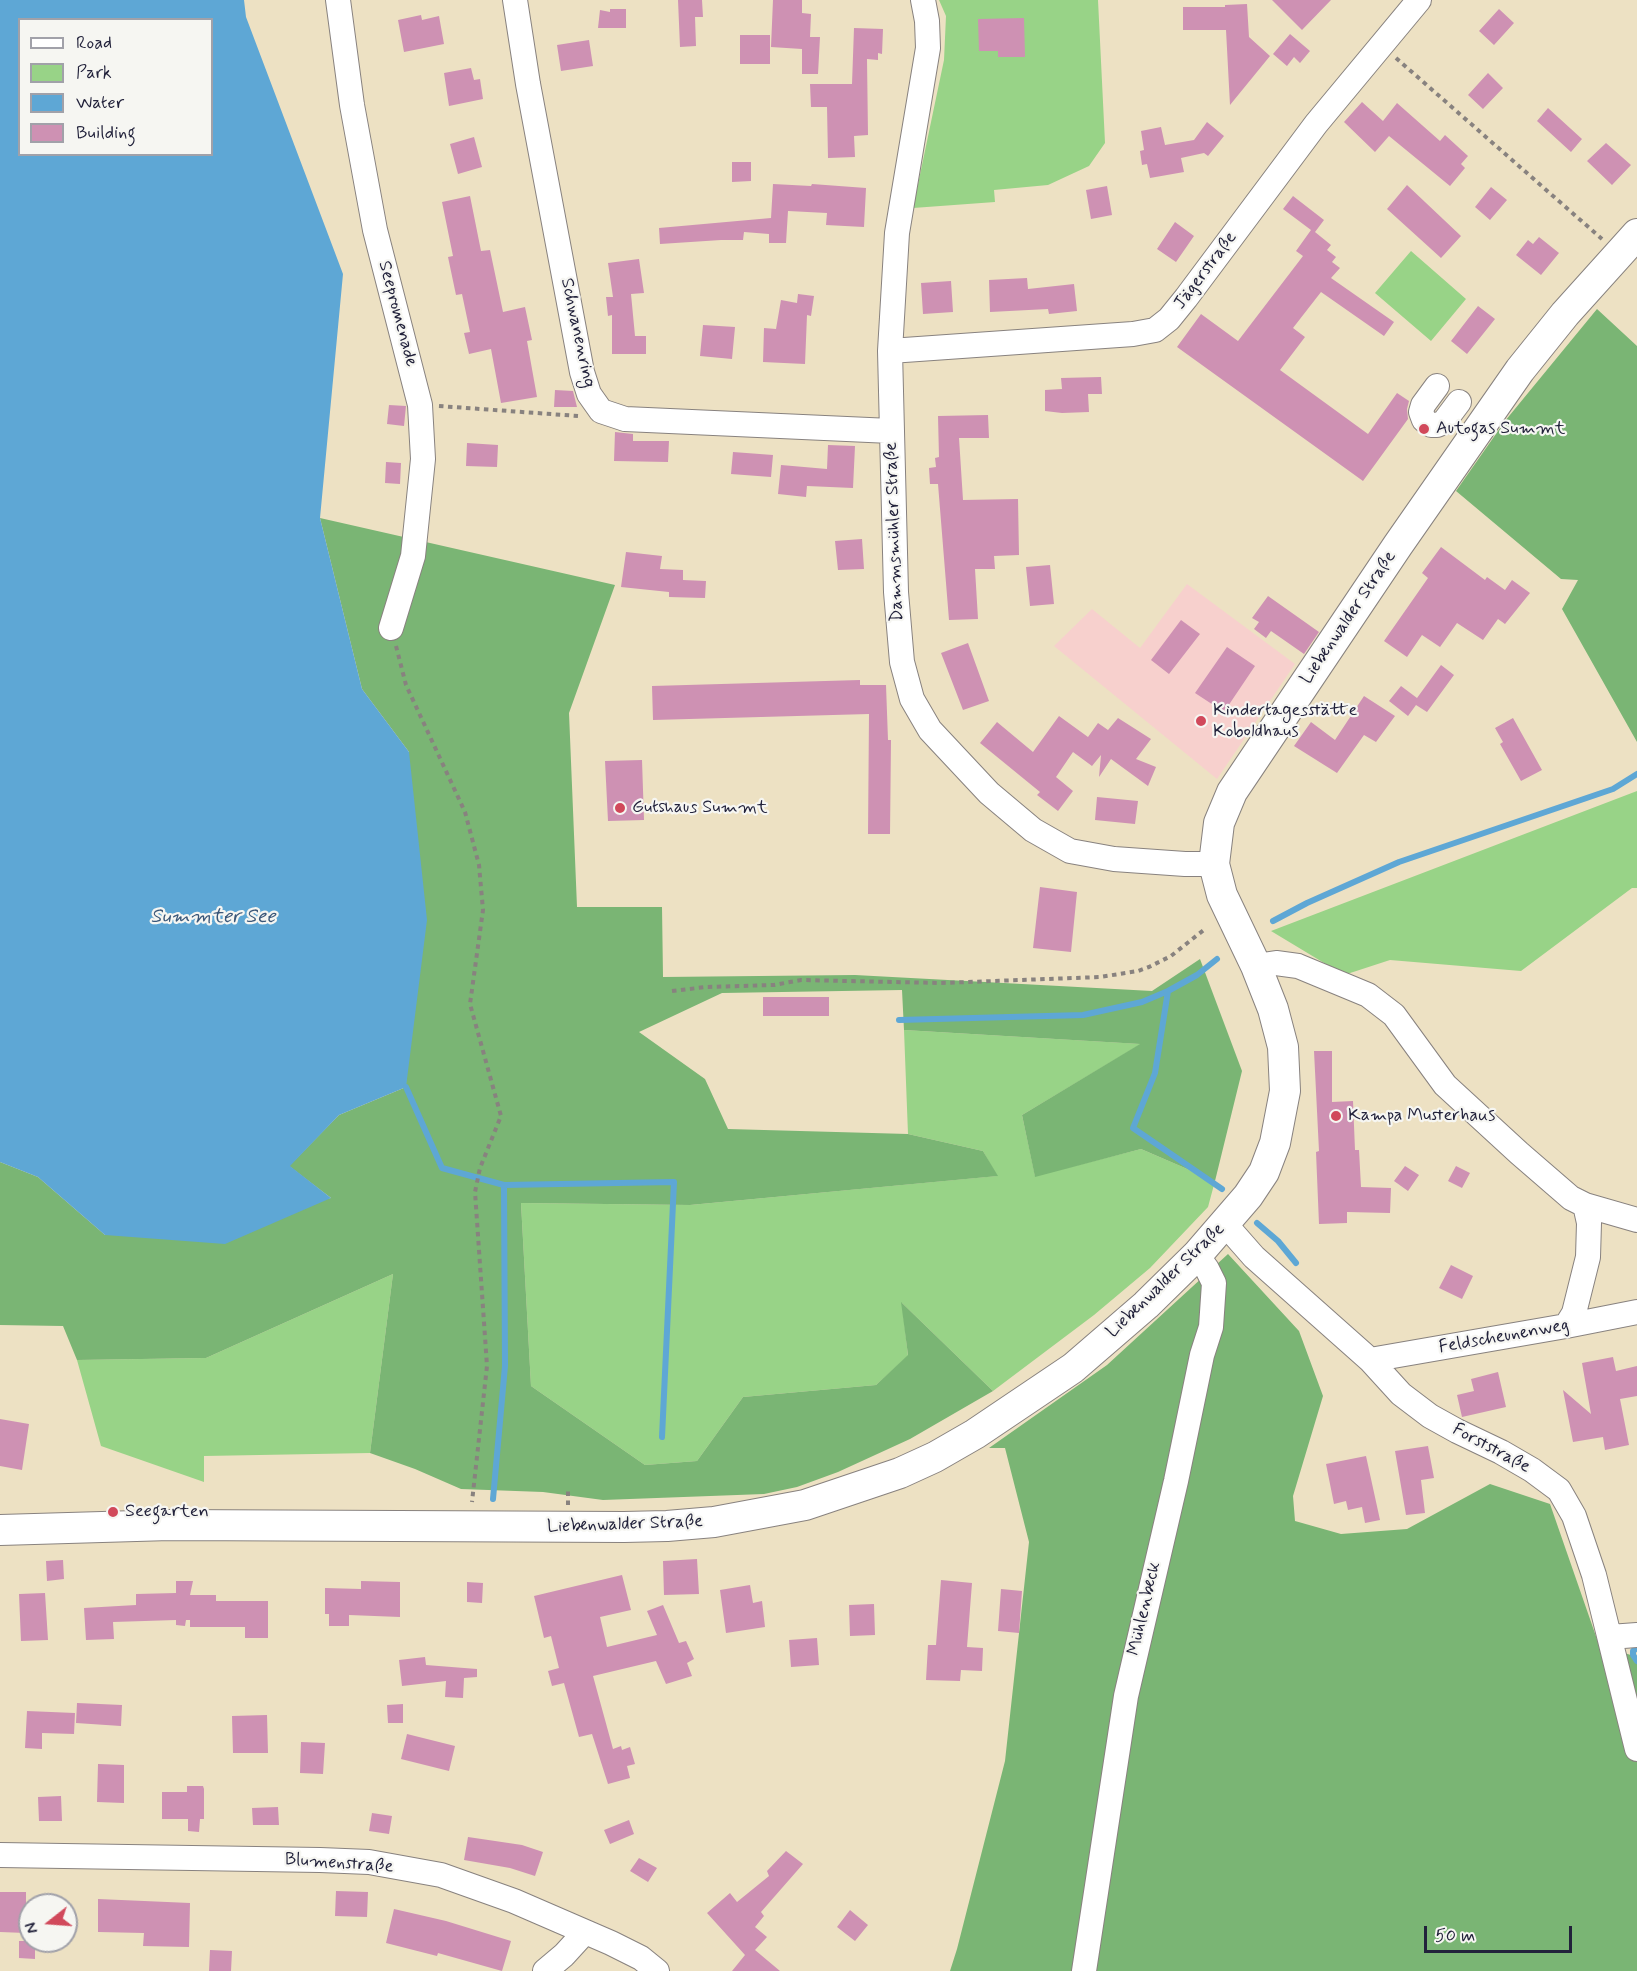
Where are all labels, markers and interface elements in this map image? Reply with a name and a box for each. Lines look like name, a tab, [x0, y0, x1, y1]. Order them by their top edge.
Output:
legend	[18, 18, 213, 156]
text: Road	[76, 31, 112, 55]
text: Park	[76, 61, 112, 85]
text: Water	[76, 91, 124, 115]
text: Building	[76, 121, 136, 145]
street label: Jägerstraße	[1170, 228, 1242, 314]
street label: Seepromenade	[373, 259, 421, 369]
street label: Schwanenring	[555, 276, 599, 390]
place label: Autogas Summt	[1436, 418, 1565, 440]
marker: Autogas Summt	[1417, 422, 1431, 436]
street label: Dammsmühler Straße	[881, 442, 909, 622]
street label: Liebenwalder Straße	[1296, 547, 1402, 689]
place label: Kindertagesstätte Koboldhaus	[1213, 700, 1357, 742]
marker: Kindertagesstätte Koboldhaus	[1194, 714, 1208, 728]
place label: Gutshaus Summt	[632, 797, 768, 819]
marker: Gutshaus Summt	[613, 801, 627, 815]
water label: Summter See	[150, 906, 276, 930]
place label: Kampa Musterhaus	[1348, 1105, 1495, 1127]
marker: Kampa Musterhaus	[1329, 1109, 1343, 1123]
street label: Liebenwalder Straße	[1102, 1219, 1230, 1343]
street label: Feldscheunenweg	[1437, 1315, 1571, 1359]
street label: Forststraße	[1448, 1419, 1534, 1479]
place label: Seegarten	[125, 1501, 209, 1523]
marker: Seegarten	[106, 1505, 120, 1519]
street label: Liebenwalder Straße	[547, 1511, 703, 1539]
street label: Mühlenbeck	[1124, 1560, 1166, 1658]
street label: Blumenstraße	[284, 1849, 394, 1879]
north arrow	[18, 1893, 78, 1953]
scale bar	[1427, 1914, 1576, 1952]
text: N	[21, 1920, 44, 1936]
text: 50 m	[1435, 1924, 1475, 1948]

